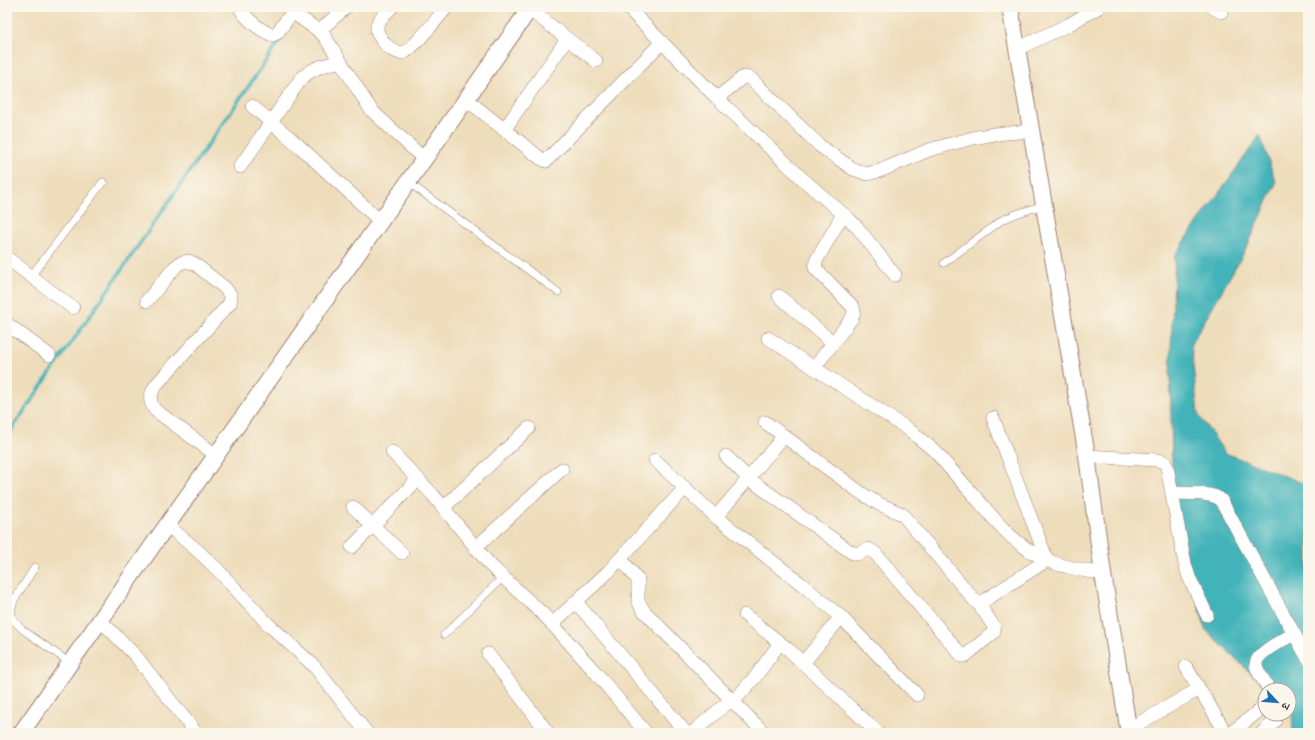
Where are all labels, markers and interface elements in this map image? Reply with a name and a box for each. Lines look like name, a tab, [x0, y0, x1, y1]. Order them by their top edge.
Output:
north arrow	[1257, 682, 1297, 722]
text: उ	[1277, 699, 1295, 714]

